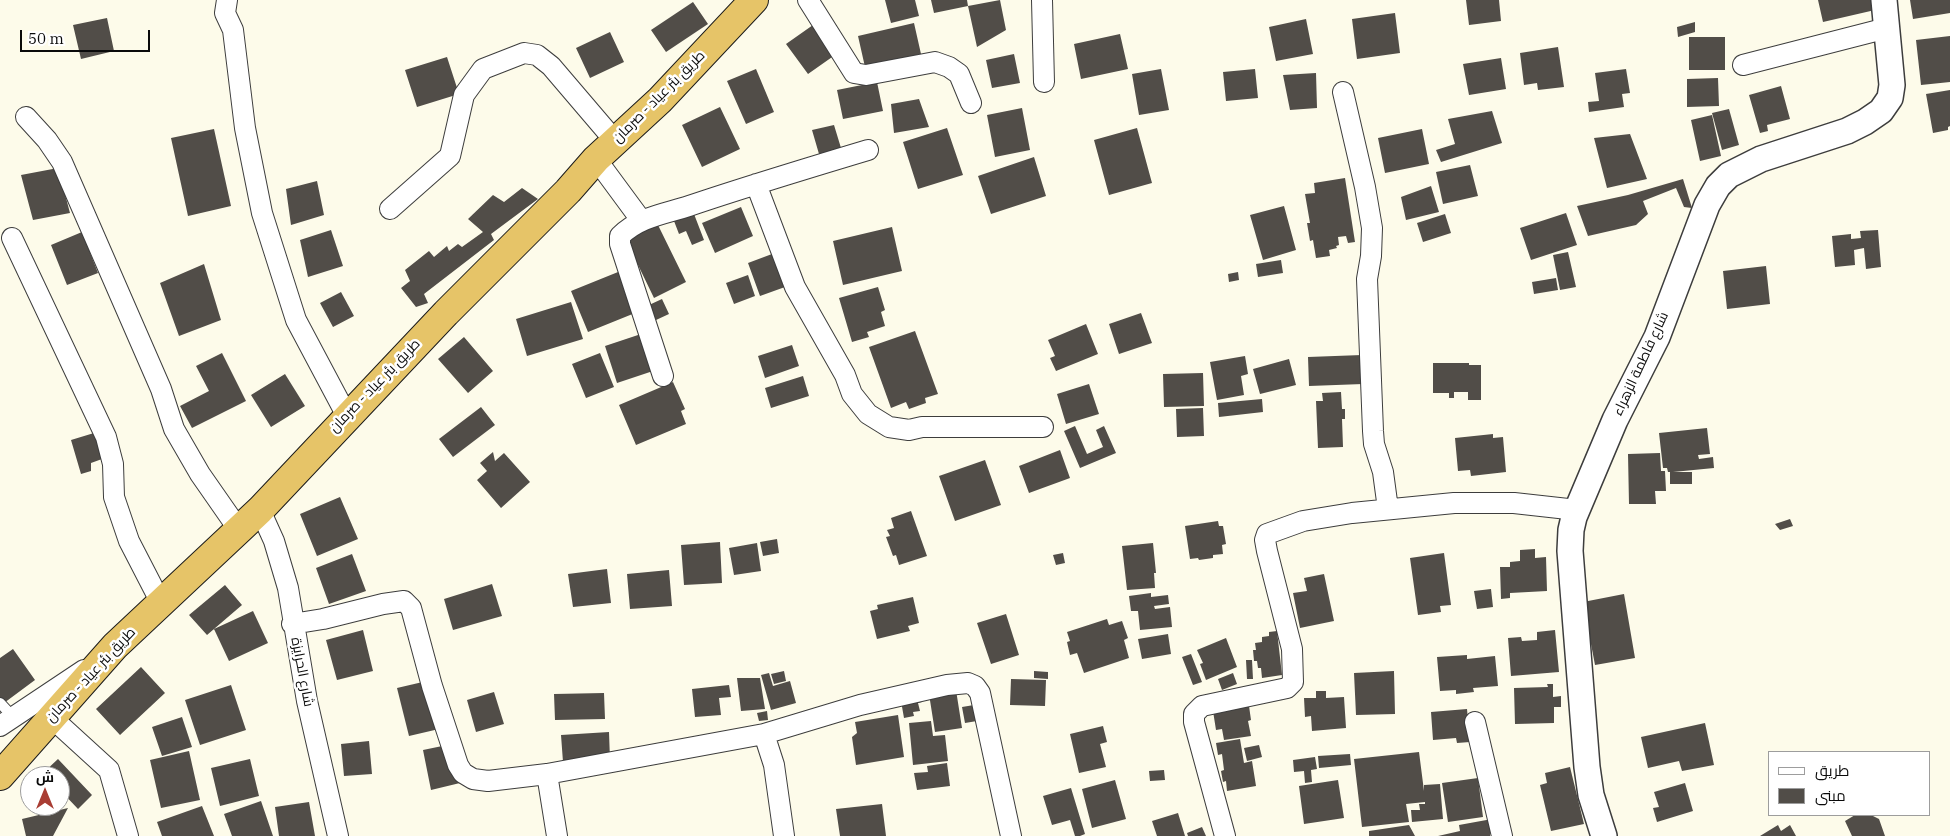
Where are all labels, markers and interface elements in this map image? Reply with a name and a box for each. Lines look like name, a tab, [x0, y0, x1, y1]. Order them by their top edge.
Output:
scale bar	[22, 20, 152, 52]
text: 50 m	[28, 29, 64, 48]
street label: طريق بئر عياد - صرمان	[609, 47, 709, 147]
street label: شارع فاطمة الزهراء	[1610, 309, 1672, 419]
street label: طريق بئر عياد - صرمان	[326, 336, 424, 436]
street label: طريق بئر عياد - صرمان	[43, 624, 139, 726]
street label: شارع الحرايزة	[287, 636, 317, 708]
legend	[1768, 751, 1930, 816]
text: طريق	[1815, 761, 1849, 780]
north arrow	[20, 766, 70, 816]
text: ش	[36, 768, 54, 786]
text: مبنى	[1815, 786, 1846, 805]

